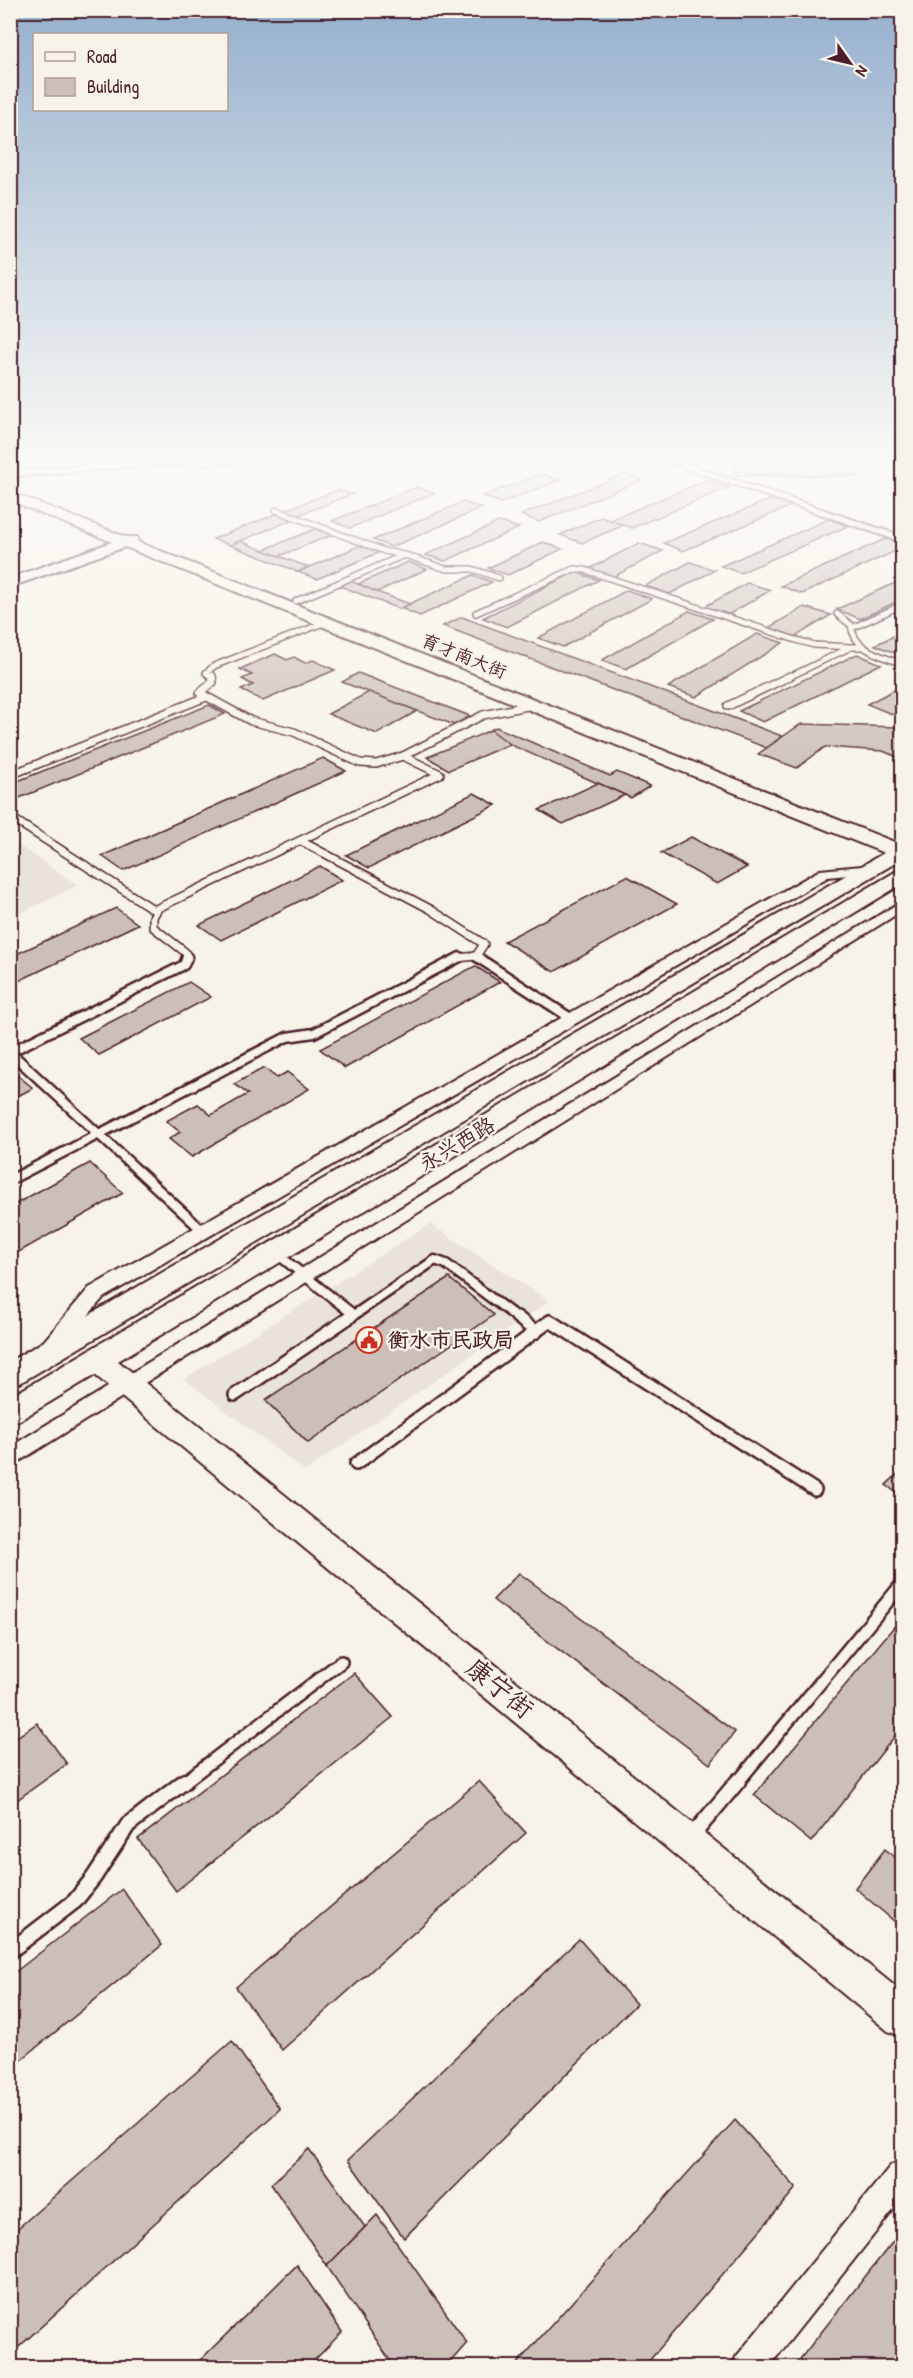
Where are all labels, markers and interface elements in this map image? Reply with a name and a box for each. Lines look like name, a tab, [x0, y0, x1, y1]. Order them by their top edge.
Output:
legend	[33, 33, 228, 111]
north arrow	[820, 33, 880, 93]
text: Road	[87, 44, 117, 69]
text: N	[851, 62, 874, 81]
text: Building	[87, 74, 139, 99]
street label: 育才南大街	[418, 627, 511, 684]
street label: 永兴西路	[413, 1110, 500, 1178]
public building icon: 衡水市民政局	[354, 1325, 384, 1355]
place label: 衡水市民政局	[388, 1325, 514, 1354]
street label: 康宁街	[459, 1649, 542, 1726]

